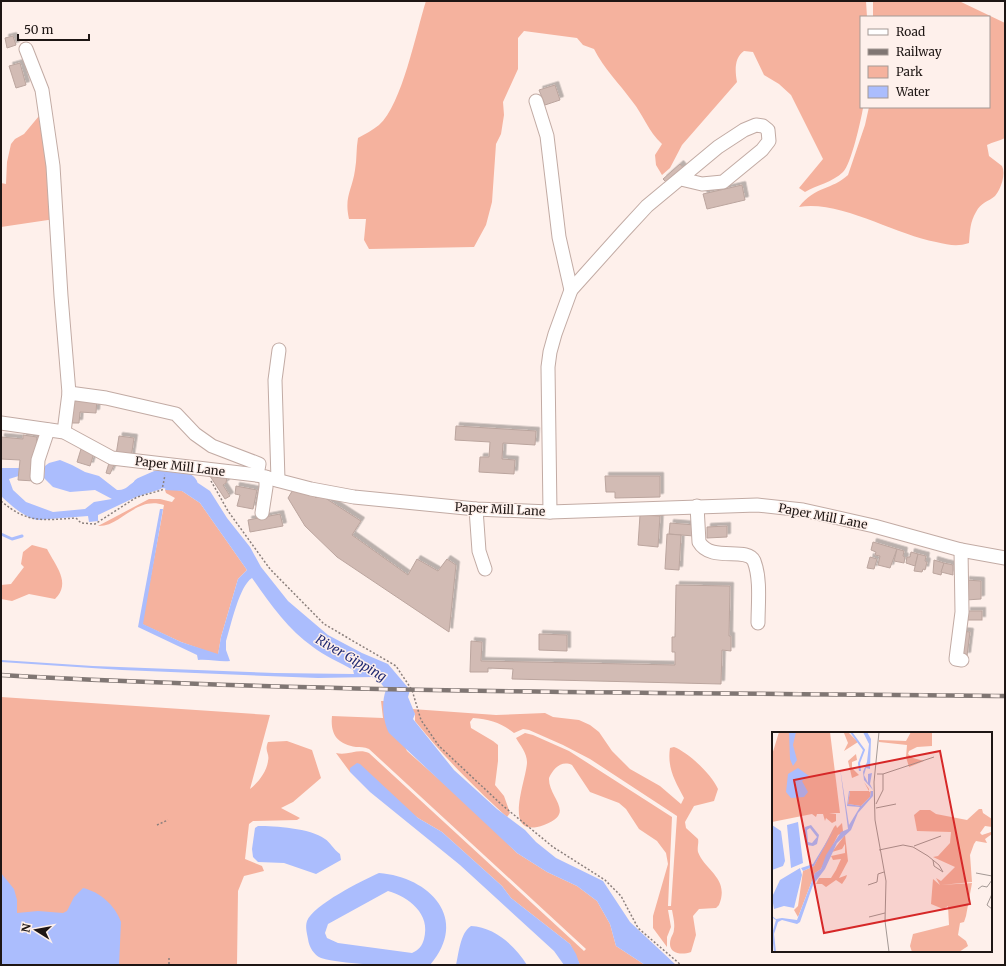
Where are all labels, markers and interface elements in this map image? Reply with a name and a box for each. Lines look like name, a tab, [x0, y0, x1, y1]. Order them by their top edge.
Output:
scale bar	[18, 16, 89, 42]
legend	[860, 16, 990, 108]
text: 50 m	[24, 22, 53, 37]
text: Road	[896, 24, 925, 39]
text: Railway	[896, 44, 942, 59]
text: Park	[896, 64, 923, 79]
text: Water	[895, 84, 931, 99]
street label: Paper Mill Lane	[134, 453, 226, 479]
street label: Paper Mill Lane	[454, 499, 546, 519]
street label: Paper Mill Lane	[777, 500, 869, 532]
water label: River Gipping	[312, 631, 390, 685]
inset map	[772, 732, 992, 952]
north arrow	[16, 910, 56, 950]
text: N	[18, 922, 34, 934]

